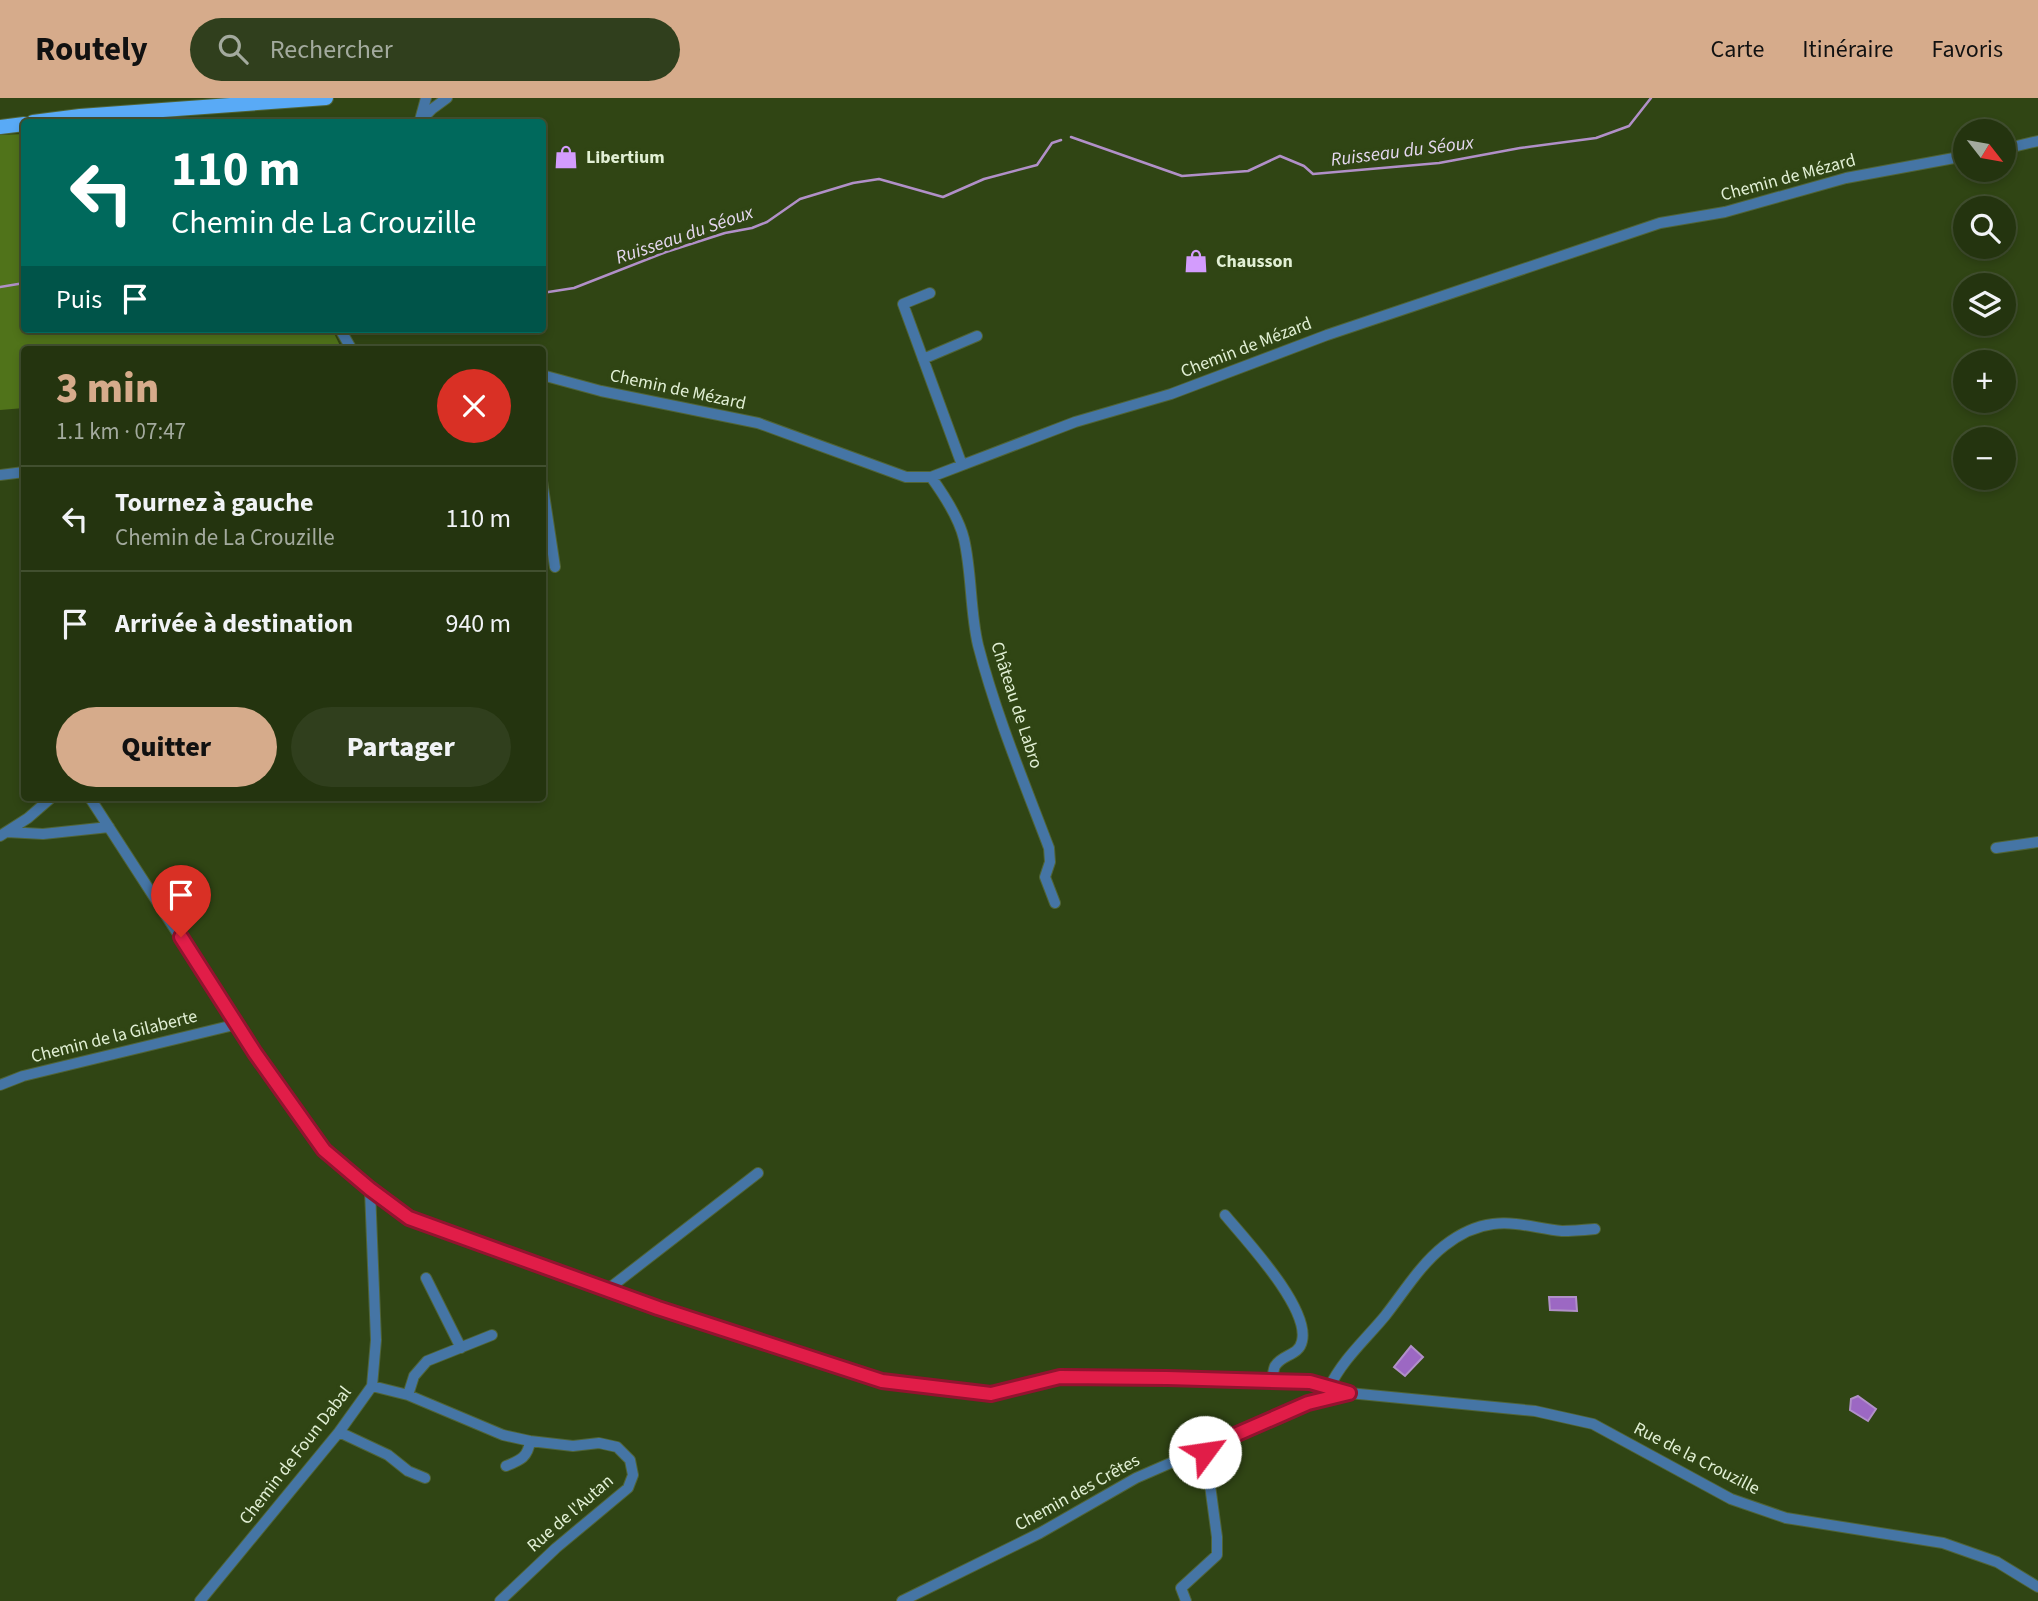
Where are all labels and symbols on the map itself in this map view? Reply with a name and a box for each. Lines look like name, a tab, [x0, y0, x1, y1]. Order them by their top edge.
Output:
north arrow	[1953, 119, 2016, 182]
water label: Ruisseau du Séoux	[1329, 129, 1476, 174]
shop icon: Libertium	[552, 143, 580, 171]
place label: Libertium	[586, 145, 665, 170]
street label: Chemin de Mézard	[1718, 147, 1858, 208]
water label: Ruisseau du Séoux	[612, 199, 758, 272]
shop icon: Chausson	[1182, 247, 1210, 275]
place label: Chausson	[1216, 249, 1293, 274]
street label: Chemin de Mézard	[1177, 311, 1315, 384]
street label: Chemin de Mézard	[607, 363, 748, 416]
street label: Château de Labro	[984, 639, 1049, 772]
pin	[151, 865, 211, 937]
street label: Chemin de la Gilaberte	[28, 1004, 200, 1069]
street label: Chemin de Foun Dabal	[233, 1381, 357, 1530]
position arrow	[1168, 1415, 1242, 1489]
street label: Rue de la Crouzille	[1629, 1416, 1764, 1501]
street label: Chemin des Crêtes	[1010, 1448, 1144, 1537]
street label: Rue de l'Autan	[522, 1469, 619, 1558]

